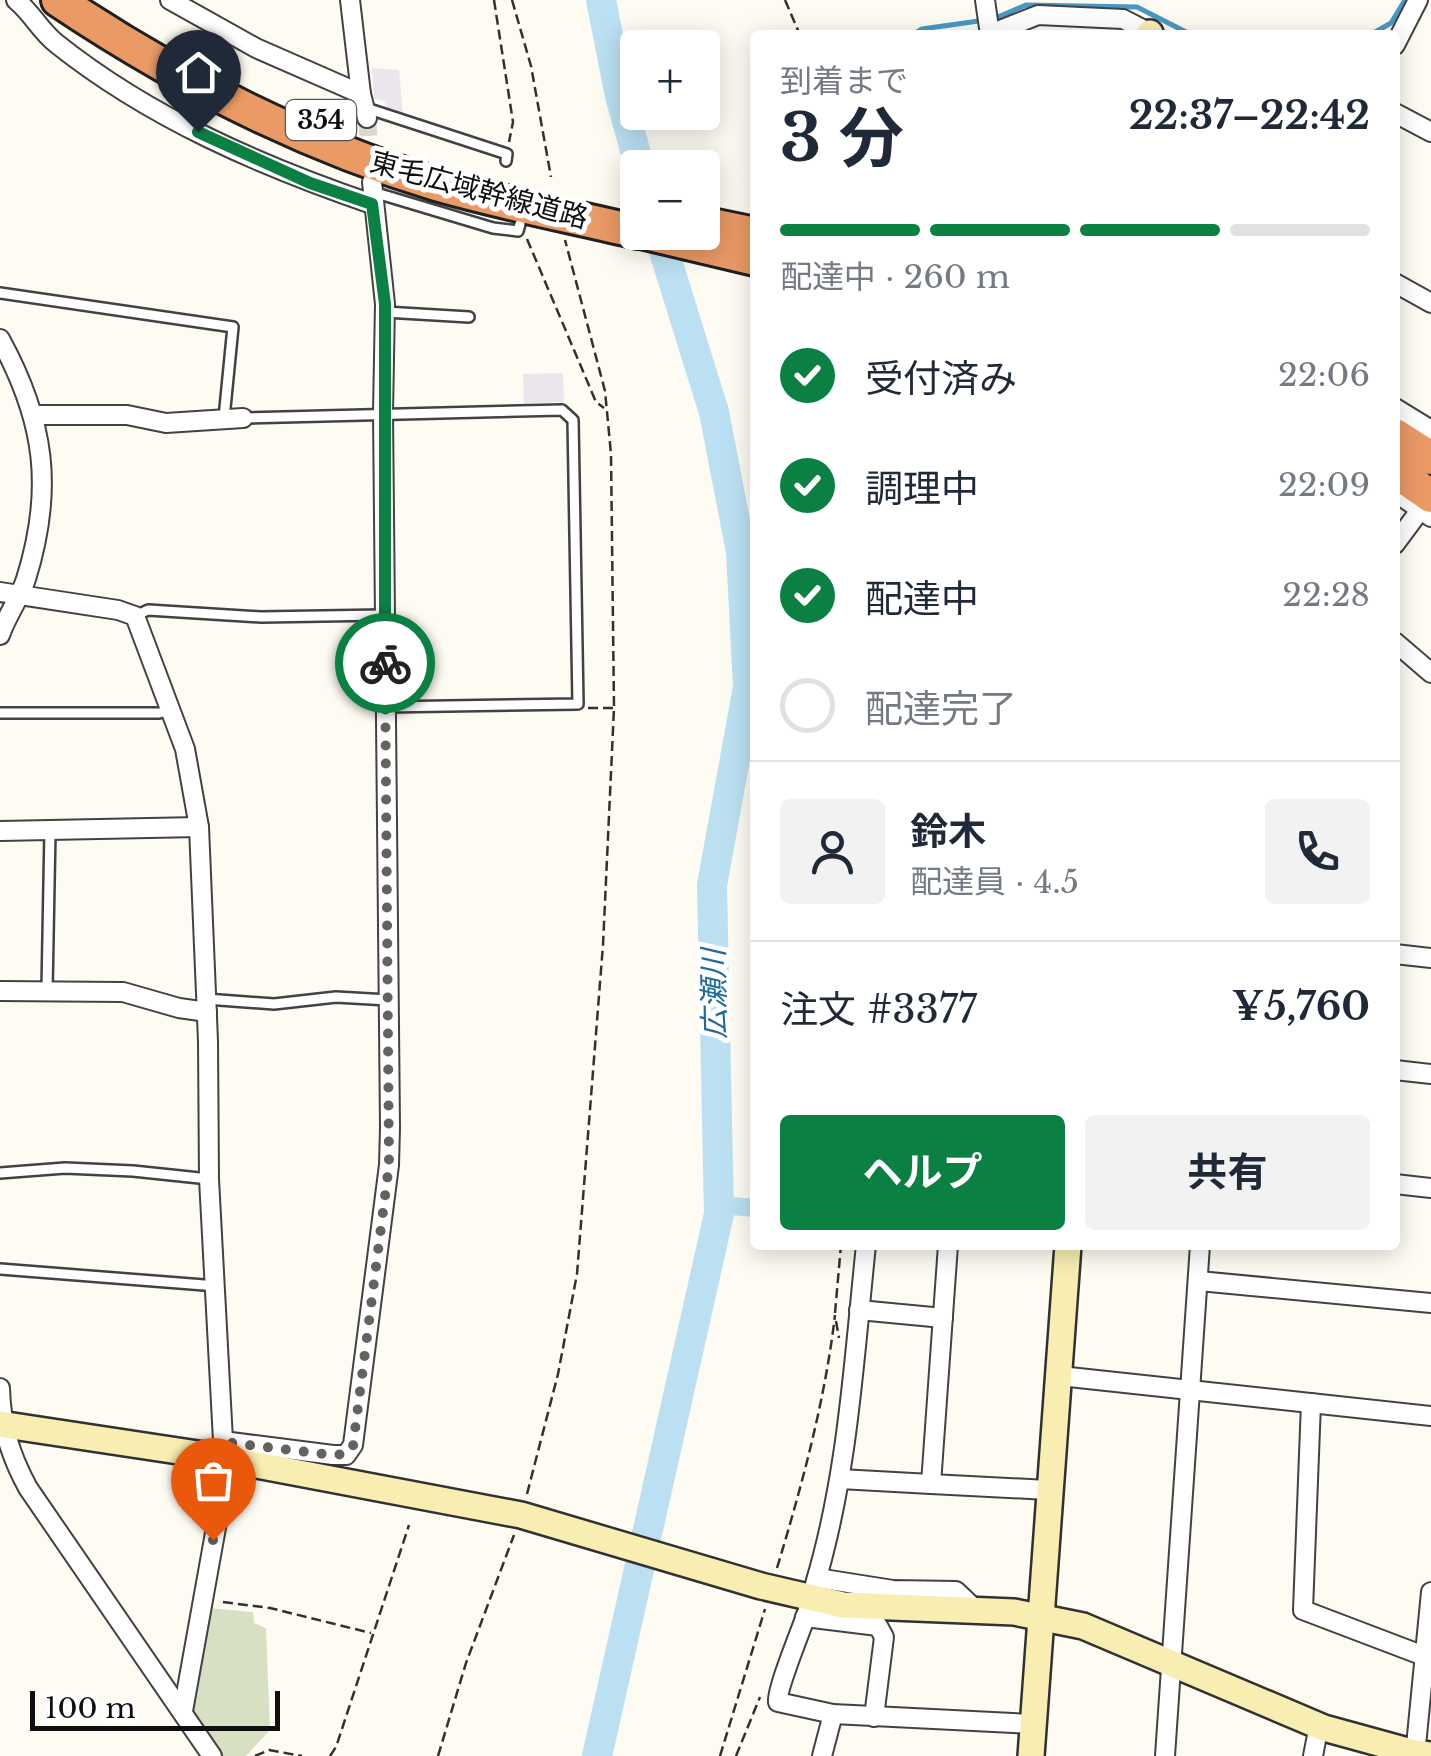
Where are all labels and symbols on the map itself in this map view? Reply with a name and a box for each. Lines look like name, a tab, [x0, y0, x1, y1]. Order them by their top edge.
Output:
pin	[156, 30, 241, 133]
road number: 354	[286, 100, 356, 140]
street label: 東毛広域幹線道路	[366, 144, 592, 236]
courier	[335, 613, 435, 713]
water label: 広瀬川	[695, 946, 733, 1039]
pin	[171, 1438, 256, 1541]
scale bar	[30, 1686, 280, 1730]

